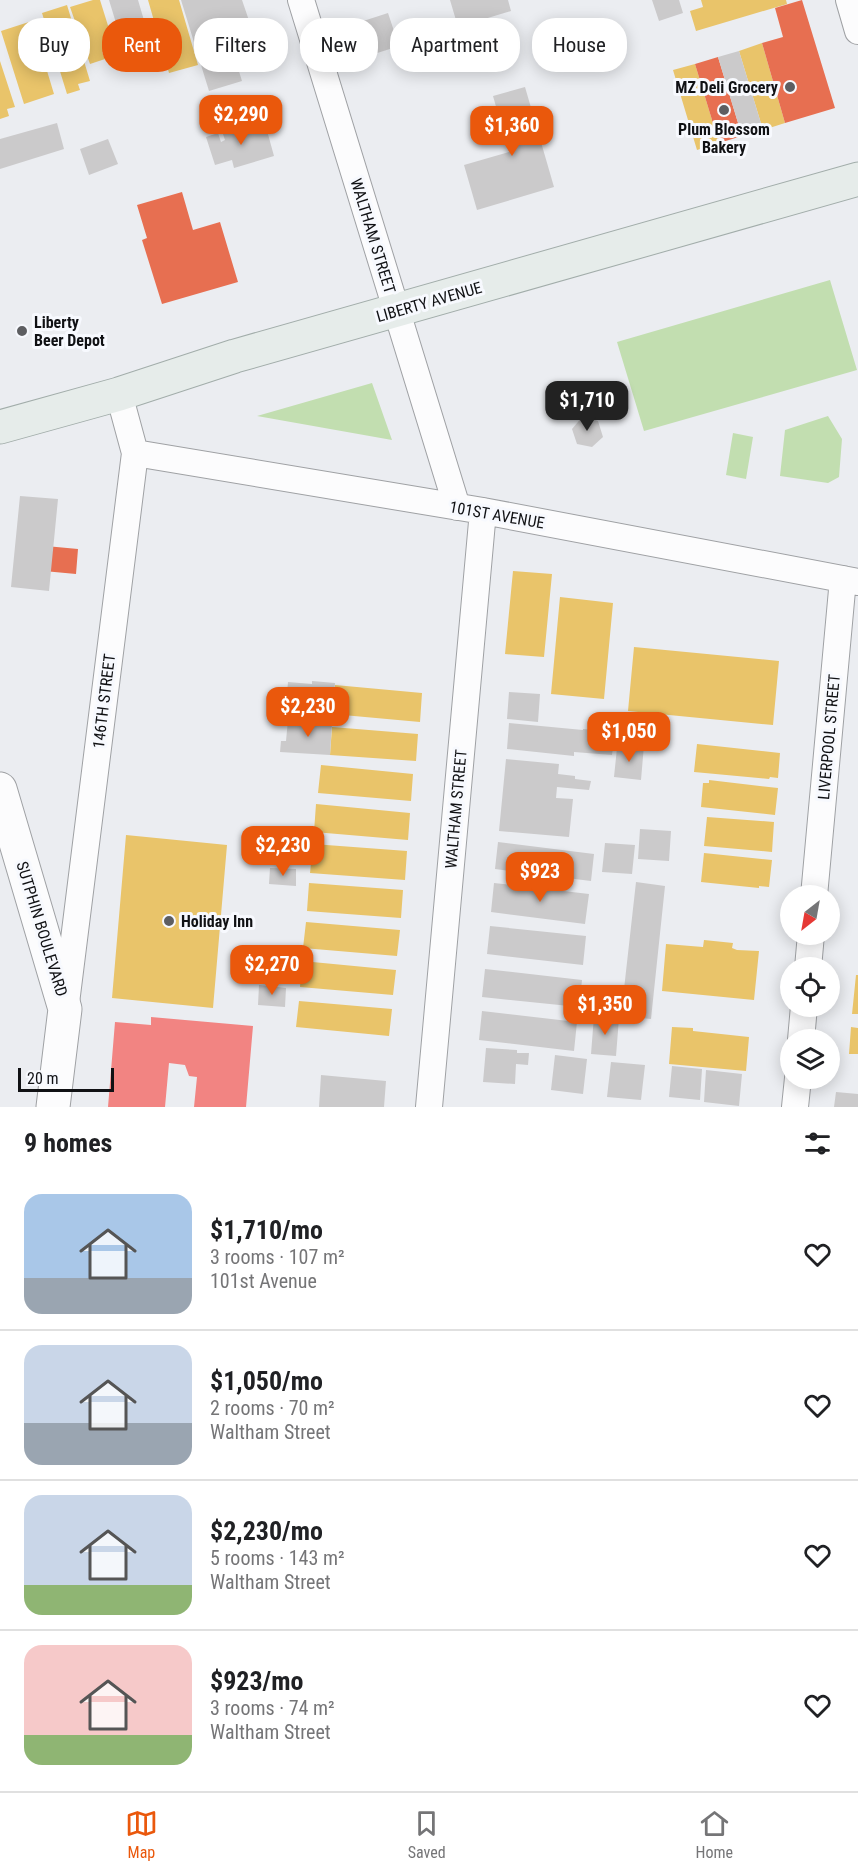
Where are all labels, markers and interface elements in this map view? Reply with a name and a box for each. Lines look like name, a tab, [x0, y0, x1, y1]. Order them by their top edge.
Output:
chip: Buy	[18, 18, 90, 72]
chip: Rent	[102, 18, 182, 72]
chip: Filters	[194, 18, 288, 72]
chip: New	[300, 18, 378, 72]
chip: Apartment	[390, 18, 520, 72]
chip: House	[532, 18, 627, 72]
place label: MZ Deli Grocery	[675, 78, 778, 97]
marker: MZ Deli Grocery	[783, 80, 797, 94]
pin: $2,290	[192, 95, 290, 146]
text: $2,290	[213, 102, 269, 126]
marker: Plum Blossom Bakery	[717, 103, 731, 117]
pin: $1,360	[463, 106, 561, 157]
text: $1,360	[484, 113, 540, 137]
place label: Plum Blossom Bakery	[678, 120, 770, 157]
street label: WALTHAM STREET	[346, 176, 400, 296]
street label: LIBERTY AVENUE	[374, 278, 484, 326]
place label: Liberty Beer Depot	[34, 313, 105, 350]
marker: Liberty Beer Depot	[15, 324, 29, 338]
pin: $1,710	[538, 381, 636, 432]
text: $1,710	[559, 388, 615, 412]
street label: 101ST AVENUE	[448, 497, 546, 533]
street label: 146TH STREET	[89, 653, 119, 749]
street label: LIVERPOOL STREET	[814, 673, 844, 801]
pin: $2,230	[259, 687, 357, 738]
text: $2,230	[280, 694, 336, 718]
pin: $1,050	[580, 712, 678, 763]
text: $1,050	[601, 719, 657, 743]
street label: WALTHAM STREET	[441, 749, 471, 869]
pin: $2,230	[234, 826, 332, 877]
text: $2,230	[255, 833, 311, 857]
pin: $923	[504, 852, 576, 903]
street label: SUTPHIN BOULEVARD	[12, 859, 72, 999]
text: $923	[520, 859, 560, 883]
north arrow	[780, 885, 840, 945]
map controls	[780, 885, 840, 1089]
place label: Holiday Inn	[181, 912, 253, 931]
marker: Holiday Inn	[162, 914, 176, 928]
pin: $2,270	[223, 945, 321, 996]
text: $2,270	[244, 952, 300, 976]
button: locate	[780, 957, 840, 1017]
pin: $1,350	[556, 985, 654, 1036]
text: $1,350	[577, 992, 633, 1016]
button: layers	[780, 1029, 840, 1089]
scale bar	[18, 1065, 114, 1092]
text: 20 m	[27, 1069, 59, 1088]
icon: filters	[801, 1127, 834, 1160]
text: 9 homes	[24, 1128, 112, 1158]
text: $1,710/mo	[210, 1215, 323, 1245]
icon: home	[72, 1218, 144, 1290]
icon: heart	[801, 1238, 834, 1271]
text: 3 rooms · 107 m²	[210, 1245, 345, 1269]
text: 101st Avenue	[210, 1269, 317, 1293]
text: $1,050/mo	[210, 1366, 323, 1396]
icon: home	[72, 1369, 144, 1441]
icon: heart	[801, 1389, 834, 1422]
text: 2 rooms · 70 m²	[210, 1396, 335, 1420]
text: Waltham Street	[210, 1420, 331, 1444]
text: $2,230/mo	[210, 1516, 323, 1546]
icon: home	[72, 1519, 144, 1591]
icon: heart	[801, 1539, 834, 1572]
text: 5 rooms · 143 m²	[210, 1546, 345, 1570]
text: Waltham Street	[210, 1570, 331, 1594]
text: $923/mo	[210, 1666, 303, 1696]
icon: home	[72, 1669, 144, 1741]
icon: heart	[801, 1689, 834, 1722]
text: 3 rooms · 74 m²	[210, 1696, 335, 1720]
text: Waltham Street	[210, 1720, 331, 1744]
tab: Map	[125, 1807, 158, 1862]
tab: Saved	[408, 1807, 446, 1862]
tab: Home	[696, 1807, 733, 1862]

